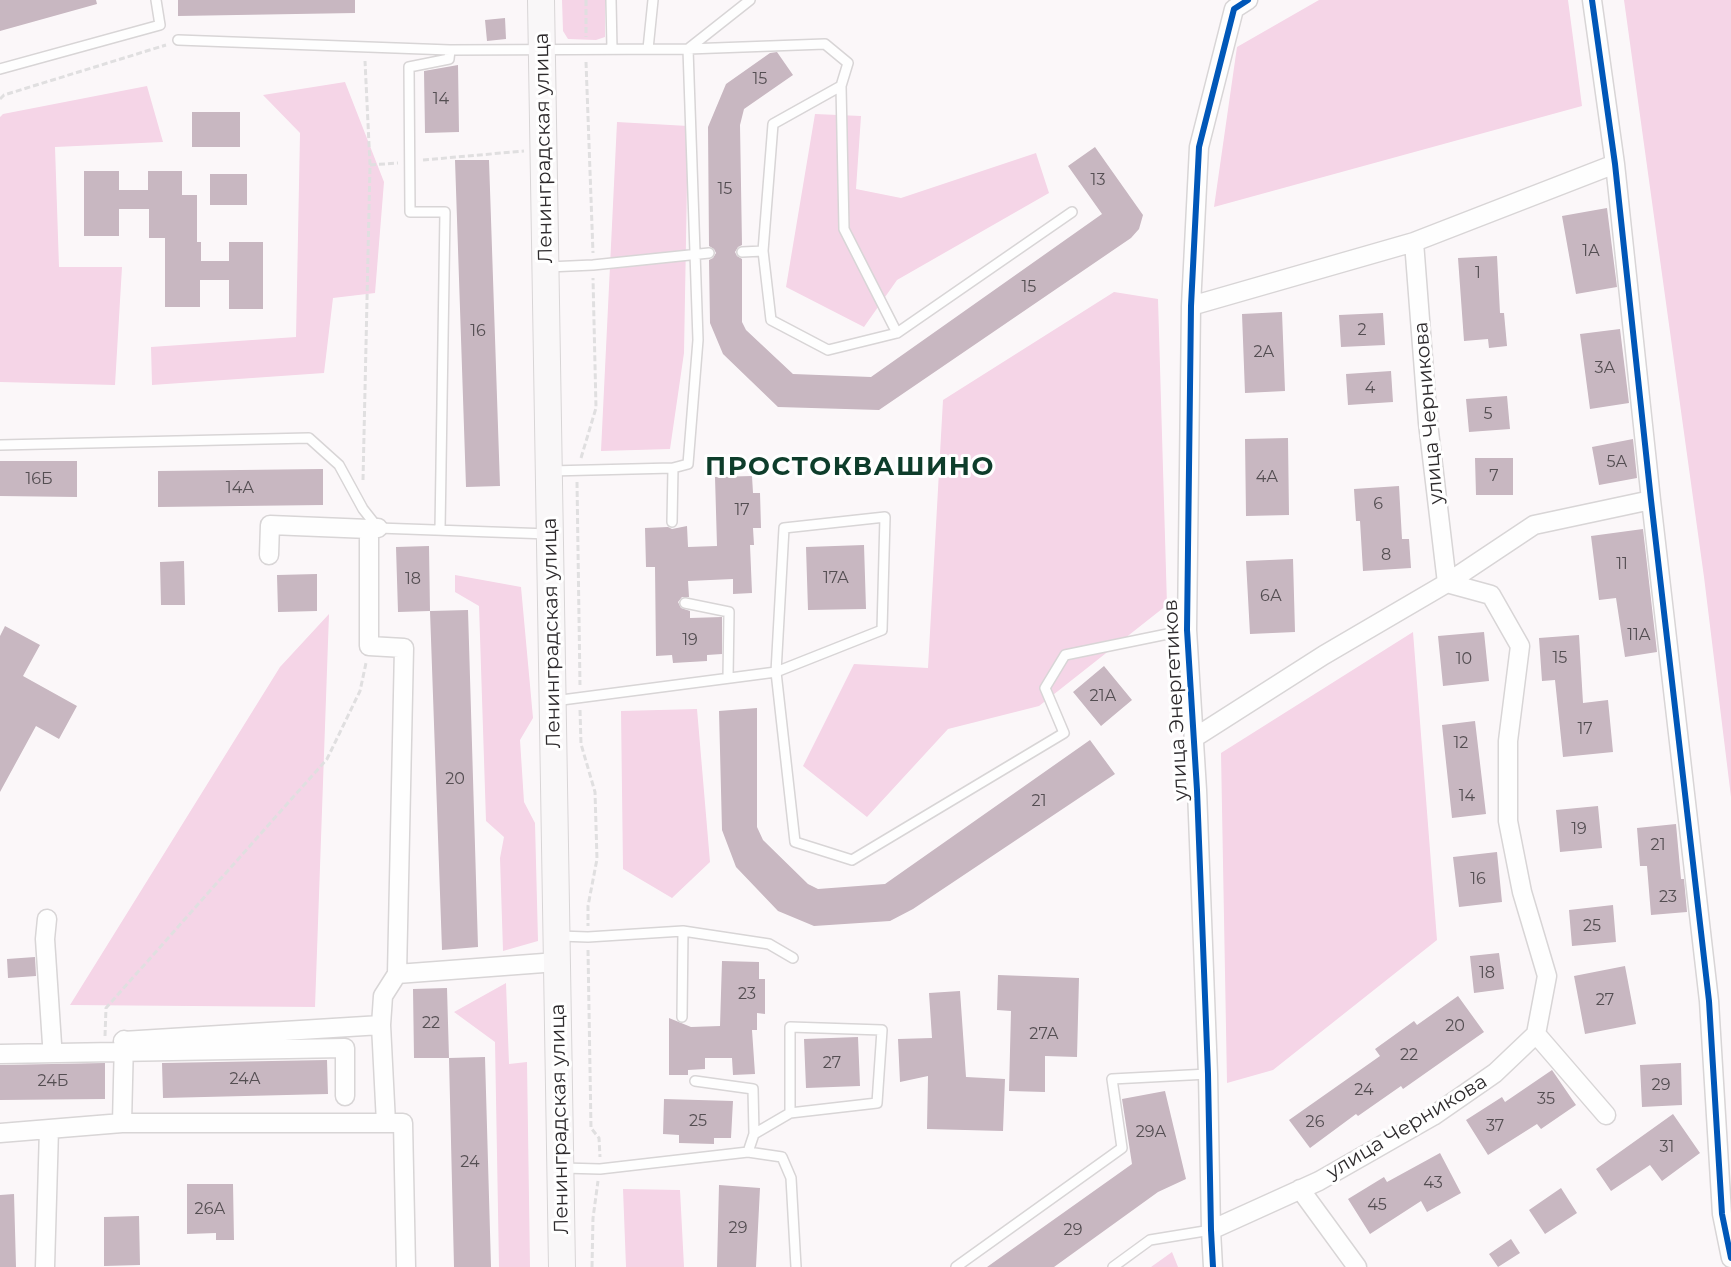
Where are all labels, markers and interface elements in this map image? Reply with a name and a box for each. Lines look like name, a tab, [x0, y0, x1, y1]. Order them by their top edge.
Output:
street label: Ленинградская улица	[530, 32, 558, 264]
house number: 15	[753, 69, 767, 89]
house number: 14	[433, 89, 449, 109]
house number: 13	[1091, 170, 1105, 190]
house number: 15	[718, 179, 732, 199]
house number: 1А	[1582, 241, 1600, 261]
house number: 1	[1475, 263, 1481, 283]
house number: 15	[1022, 277, 1036, 297]
house number: 2	[1357, 320, 1367, 340]
house number: 16	[470, 321, 486, 341]
street label: улица Черникова	[1409, 321, 1449, 505]
house number: 2А	[1254, 342, 1274, 362]
house number: 3А	[1595, 358, 1615, 378]
house number: 4	[1365, 378, 1375, 398]
house number: 5	[1483, 404, 1493, 424]
district label: ПРОСТОКВАШИНО	[705, 451, 995, 483]
house number: 5А	[1607, 452, 1627, 472]
house number: 7	[1489, 466, 1499, 486]
house number: 4А	[1256, 467, 1278, 487]
house number: 16Б	[25, 469, 53, 489]
house number: 14А	[226, 478, 254, 498]
house number: 6	[1373, 494, 1383, 514]
house number: 17	[734, 500, 750, 520]
street label: Ленинградская улица	[538, 517, 566, 749]
house number: 8	[1381, 545, 1391, 565]
house number: 11	[1616, 554, 1628, 574]
house number: 17А	[823, 568, 849, 588]
house number: 18	[405, 569, 421, 589]
house number: 6А	[1260, 586, 1282, 606]
street label: улица Энергетиков	[1159, 599, 1193, 801]
house number: 11А	[1627, 625, 1651, 645]
house number: 19	[682, 630, 698, 650]
house number: 15	[1553, 648, 1567, 668]
house number: 10	[1456, 649, 1472, 669]
house number: 21А	[1090, 686, 1116, 706]
house number: 17	[1577, 719, 1593, 739]
house number: 12	[1454, 733, 1468, 753]
house number: 20	[445, 769, 465, 789]
house number: 14	[1459, 786, 1475, 806]
house number: 21	[1032, 791, 1046, 811]
house number: 19	[1571, 819, 1587, 839]
house number: 21	[1651, 835, 1665, 855]
house number: 16	[1470, 869, 1486, 889]
house number: 23	[1659, 887, 1677, 907]
house number: 25	[1583, 916, 1601, 936]
house number: 18	[1479, 963, 1495, 983]
house number: 23	[738, 984, 756, 1004]
house number: 27	[1596, 990, 1614, 1010]
street label: Ленинградская улица	[546, 1003, 574, 1235]
house number: 22	[422, 1013, 440, 1033]
house number: 20	[1445, 1016, 1465, 1036]
house number: 27А	[1029, 1024, 1059, 1044]
house number: 22	[1400, 1045, 1418, 1065]
house number: 27	[823, 1053, 841, 1073]
house number: 24А	[229, 1069, 261, 1089]
street label: улица Черникова	[1322, 1070, 1492, 1184]
house number: 24Б	[38, 1071, 68, 1091]
house number: 29	[1652, 1075, 1670, 1095]
house number: 24	[1354, 1080, 1374, 1100]
house number: 35	[1537, 1089, 1555, 1109]
house number: 25	[689, 1111, 707, 1131]
house number: 26	[1306, 1112, 1324, 1132]
house number: 37	[1486, 1116, 1504, 1136]
house number: 29А	[1136, 1122, 1166, 1142]
house number: 31	[1660, 1137, 1674, 1157]
house number: 24	[460, 1152, 480, 1172]
house number: 43	[1423, 1173, 1443, 1193]
house number: 45	[1367, 1195, 1387, 1215]
house number: 26А	[195, 1199, 225, 1219]
house number: 29	[729, 1218, 747, 1238]
house number: 29	[1064, 1220, 1082, 1240]

